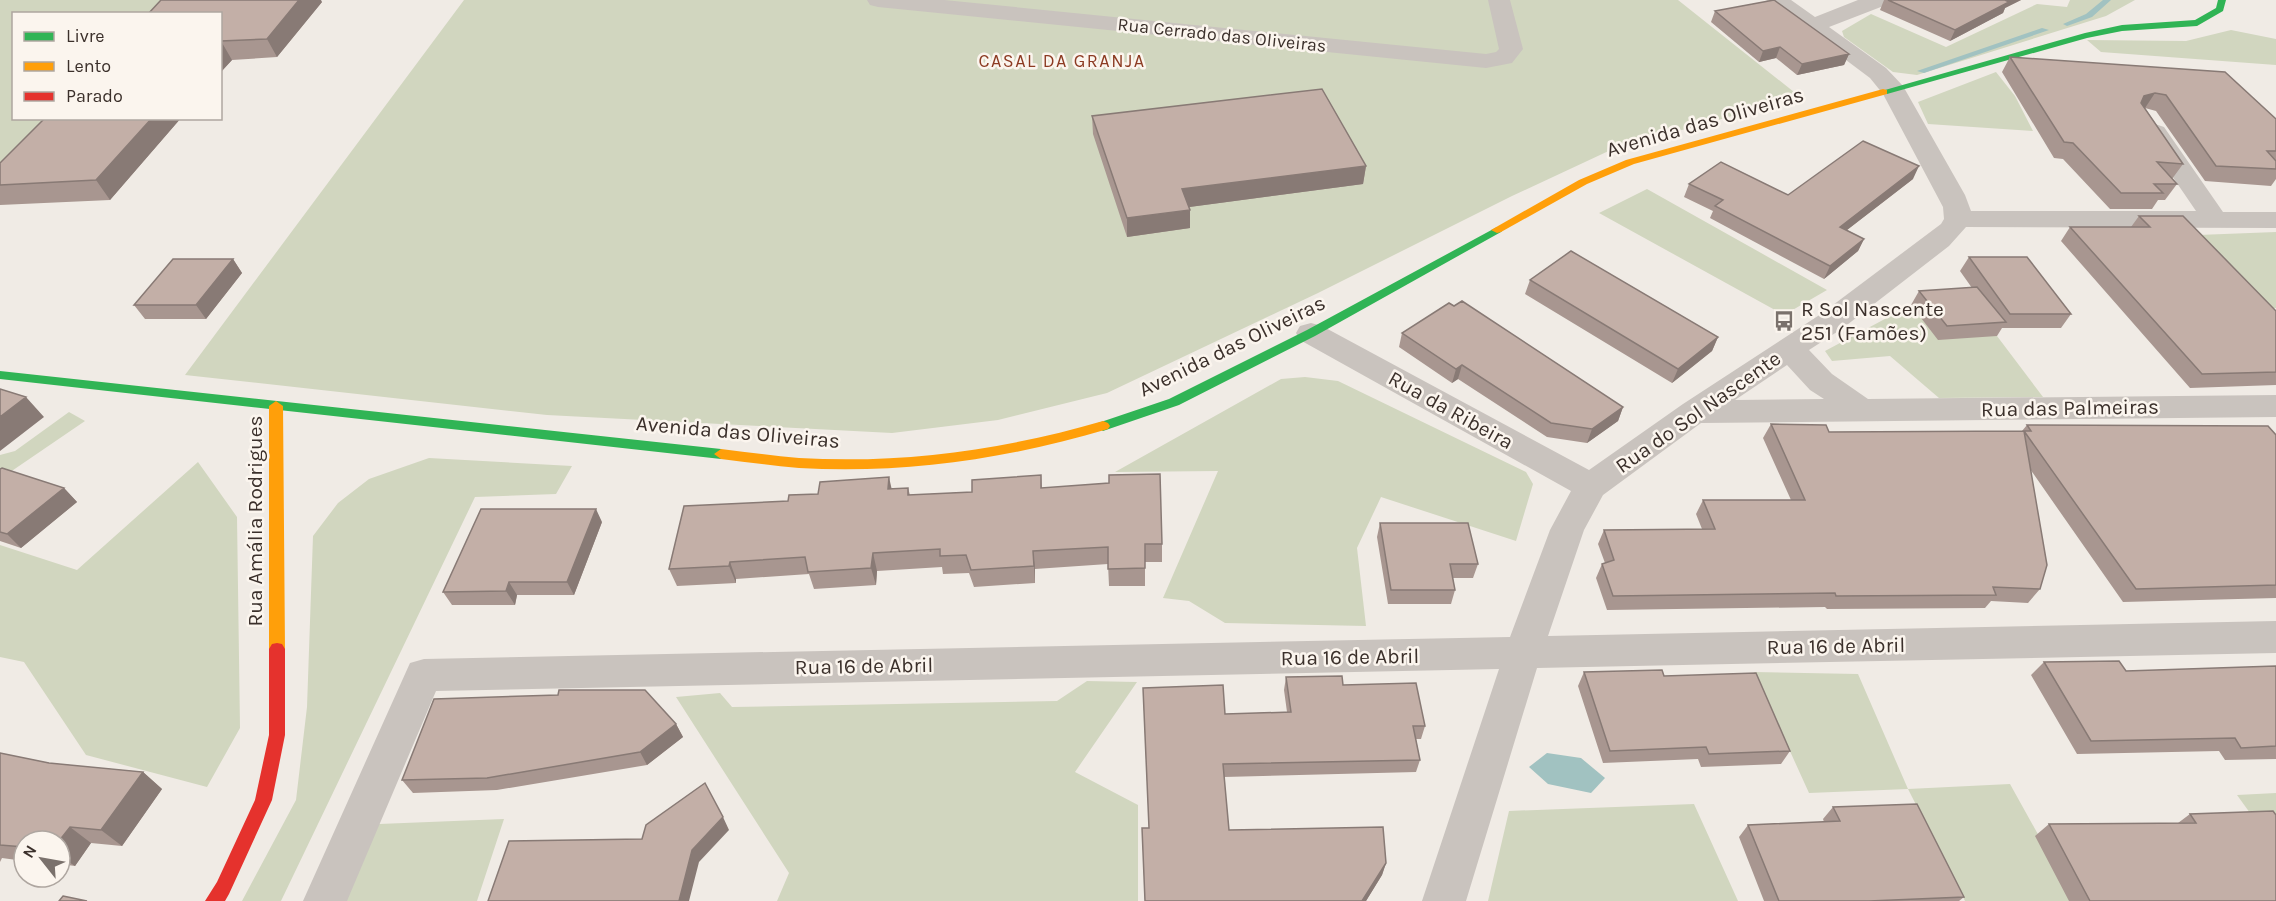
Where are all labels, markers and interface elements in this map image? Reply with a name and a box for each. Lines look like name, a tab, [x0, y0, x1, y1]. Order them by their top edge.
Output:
legend	[12, 12, 222, 120]
street label: Rua Cerrado das Oliveiras	[1116, 13, 1328, 57]
text: Livre	[66, 25, 105, 47]
district label: CASAL DA GRANJA	[978, 50, 1146, 72]
text: Lento	[66, 55, 111, 77]
street label: Avenida das Oliveiras	[1603, 82, 1807, 162]
text: Parado	[66, 85, 123, 107]
street label: Avenida das Oliveiras	[1135, 290, 1329, 402]
place label: R Sol Nascente 251 (Famões)	[1801, 297, 1944, 345]
bus stop icon: R Sol Nascente 251 (Famões)	[1772, 309, 1796, 333]
street label: Rua do Sol Nascente	[1611, 346, 1785, 478]
street label: Rua da Ribeira	[1384, 366, 1518, 454]
street label: Rua das Palmeiras	[1981, 394, 2159, 422]
street label: Avenida das Oliveiras	[635, 411, 841, 453]
street label: Rua Amália Rodrigues	[243, 415, 267, 627]
street label: Rua 16 de Abril	[1767, 633, 1905, 659]
street label: Rua 16 de Abril	[1281, 644, 1419, 670]
street label: Rua 16 de Abril	[795, 653, 933, 679]
north arrow	[12, 829, 72, 889]
text: N	[18, 842, 41, 861]

